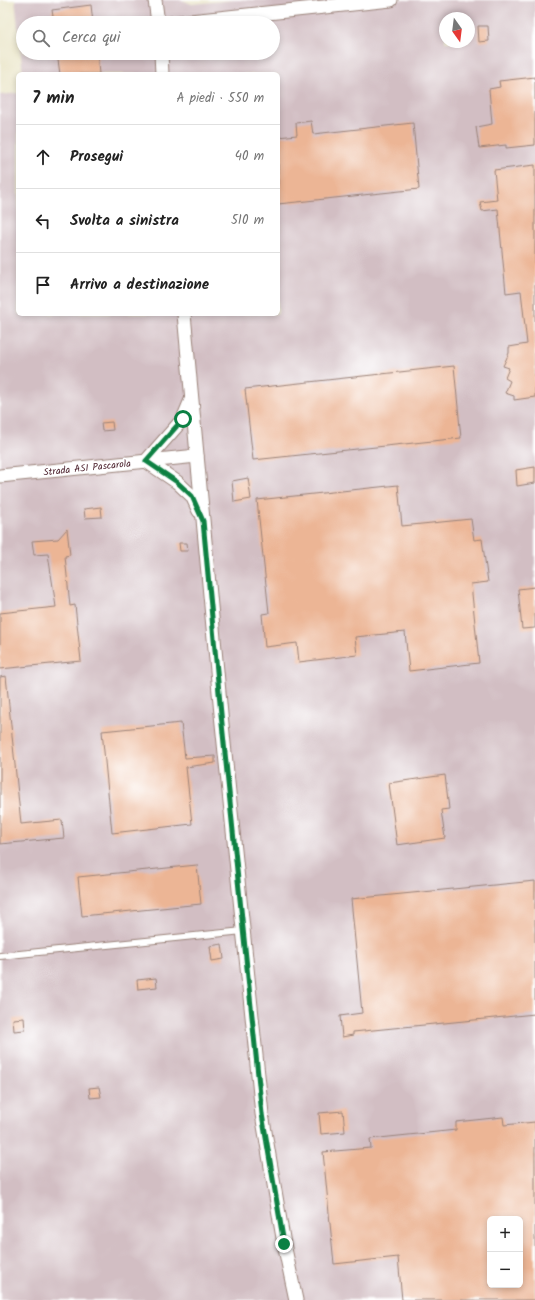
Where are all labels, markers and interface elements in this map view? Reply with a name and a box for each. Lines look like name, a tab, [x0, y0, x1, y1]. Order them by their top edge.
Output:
north arrow	[439, 12, 475, 48]
search box	[16, 16, 280, 60]
text: Cerca qui	[62, 26, 120, 50]
icon: search	[30, 27, 52, 49]
text: 7 min	[32, 85, 74, 112]
text: A piedi · 550 m	[177, 88, 264, 109]
text: Prosegui	[70, 145, 123, 169]
icon: ahead	[32, 146, 54, 168]
text: 40 m	[235, 146, 264, 167]
text: Svolta a sinistra	[70, 209, 179, 233]
icon: left	[32, 210, 54, 232]
text: 510 m	[231, 210, 264, 231]
text: Arrivo a destinazione	[70, 273, 209, 297]
icon: arrive	[32, 274, 54, 296]
route start	[174, 410, 192, 428]
street label: Strada ASI Pascarola	[43, 455, 132, 481]
map controls	[487, 1216, 523, 1288]
button: +	[487, 1216, 523, 1252]
route end	[275, 1235, 293, 1253]
button: −	[487, 1252, 523, 1288]

